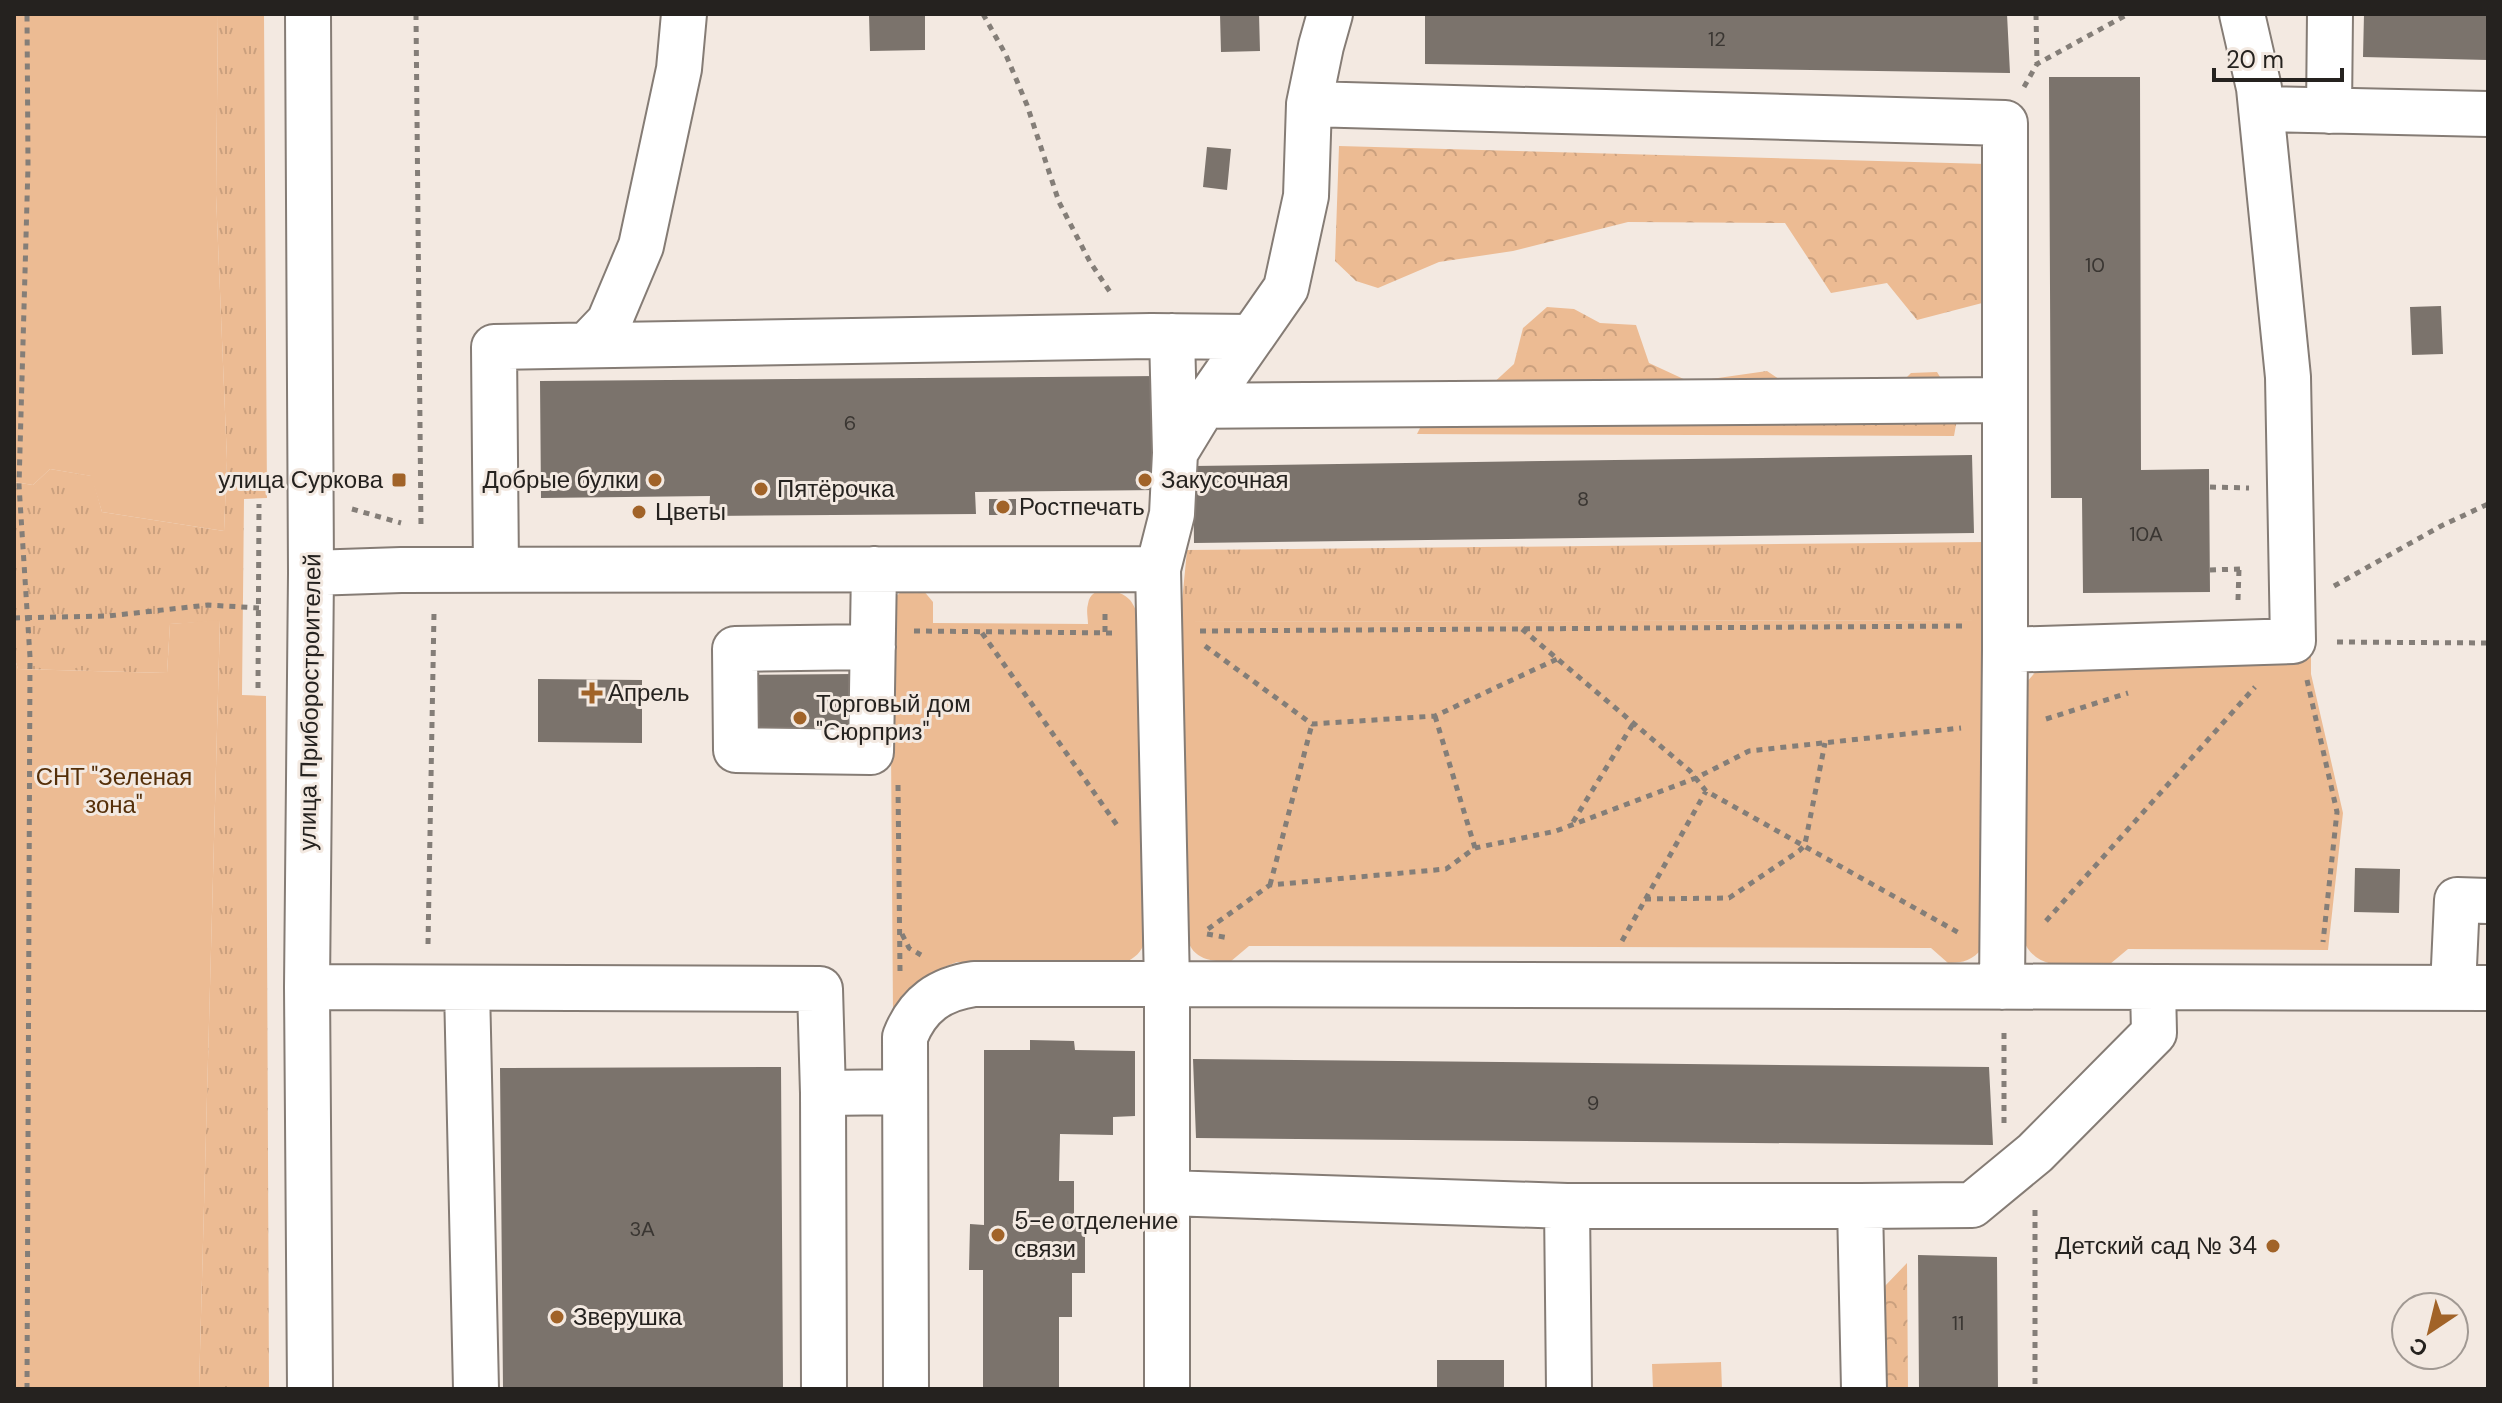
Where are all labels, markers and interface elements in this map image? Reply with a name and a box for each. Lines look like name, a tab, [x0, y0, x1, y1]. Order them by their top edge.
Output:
house number: 12	[1708, 26, 1726, 52]
scale bar	[2214, 32, 2342, 82]
text: 20 m	[2226, 44, 2284, 75]
house number: 10	[2085, 252, 2105, 278]
house number: 6	[844, 410, 856, 436]
place label: улица Суркова	[218, 464, 384, 495]
place label: Добрые булки	[482, 464, 639, 495]
place label: Закусочная	[1161, 464, 1289, 495]
marker: улица Суркова	[390, 471, 408, 489]
marker: Добрые булки	[646, 471, 664, 489]
marker: Закусочная	[1136, 471, 1154, 489]
place label: Пятёрочка	[777, 473, 895, 504]
marker: Пятёрочка	[752, 480, 770, 498]
house number: 8	[1577, 486, 1589, 512]
place label: Ростпечать	[1019, 491, 1145, 522]
place label: Цветы	[655, 496, 726, 527]
marker: Ростпечать	[994, 498, 1012, 516]
marker: Цветы	[630, 503, 648, 521]
house number: 10А	[2129, 521, 2163, 547]
street label: улица Приборостроителей	[291, 553, 328, 851]
place label: Апрель	[608, 677, 689, 708]
marker: Апрель	[583, 684, 601, 702]
place label: Торговый дом "Сюрприз"	[816, 688, 971, 747]
marker: Торговый дом "Сюрприз"	[791, 709, 809, 727]
park label: СНТ "Зеленая зона"	[36, 761, 192, 820]
house number: 9	[1587, 1090, 1599, 1116]
place label: 5-е отделение связи	[1014, 1205, 1178, 1264]
house number: 3А	[629, 1216, 655, 1242]
marker: 5-е отделение связи	[989, 1226, 1007, 1244]
place label: Детский сад № 34	[2055, 1230, 2257, 1261]
marker: Детский сад № 34	[2264, 1237, 2282, 1255]
north arrow	[2390, 1291, 2470, 1371]
place label: Зверушка	[573, 1301, 683, 1332]
marker: Зверушка	[548, 1308, 566, 1326]
house number: 11	[1952, 1310, 1964, 1336]
text: С	[2404, 1330, 2434, 1363]

